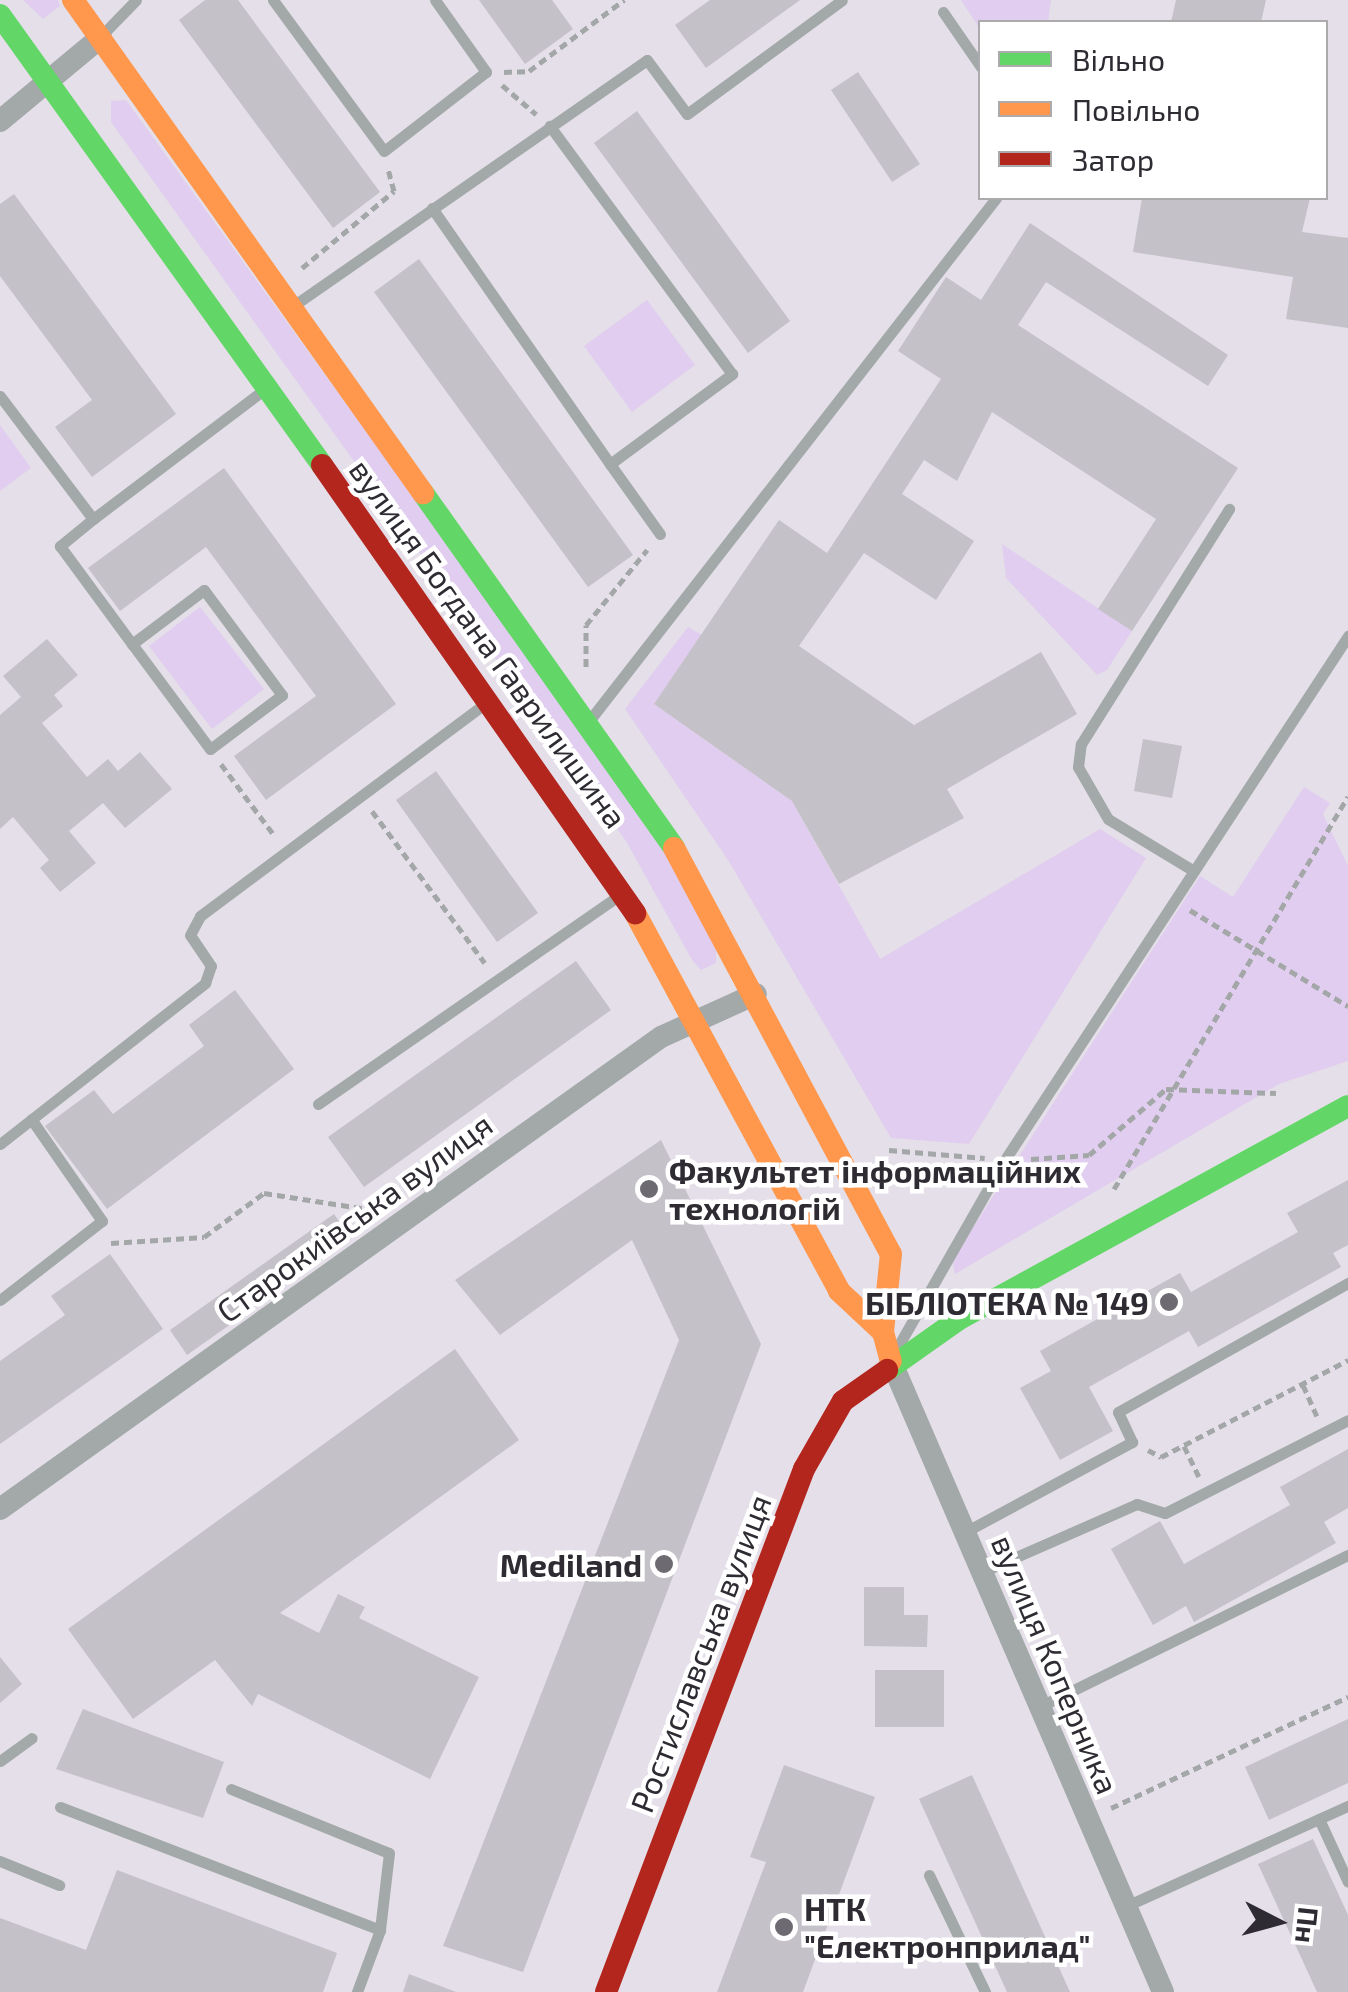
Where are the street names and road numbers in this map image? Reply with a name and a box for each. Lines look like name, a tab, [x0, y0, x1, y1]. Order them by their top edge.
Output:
street label: вулиця Богдана Гаврилишина	[342, 451, 636, 835]
street label: Старокиївська вулиця	[209, 1104, 499, 1330]
street label: Ростиславська вулиця	[622, 1489, 778, 1817]
street label: вулиця Коперника	[984, 1529, 1128, 1799]

